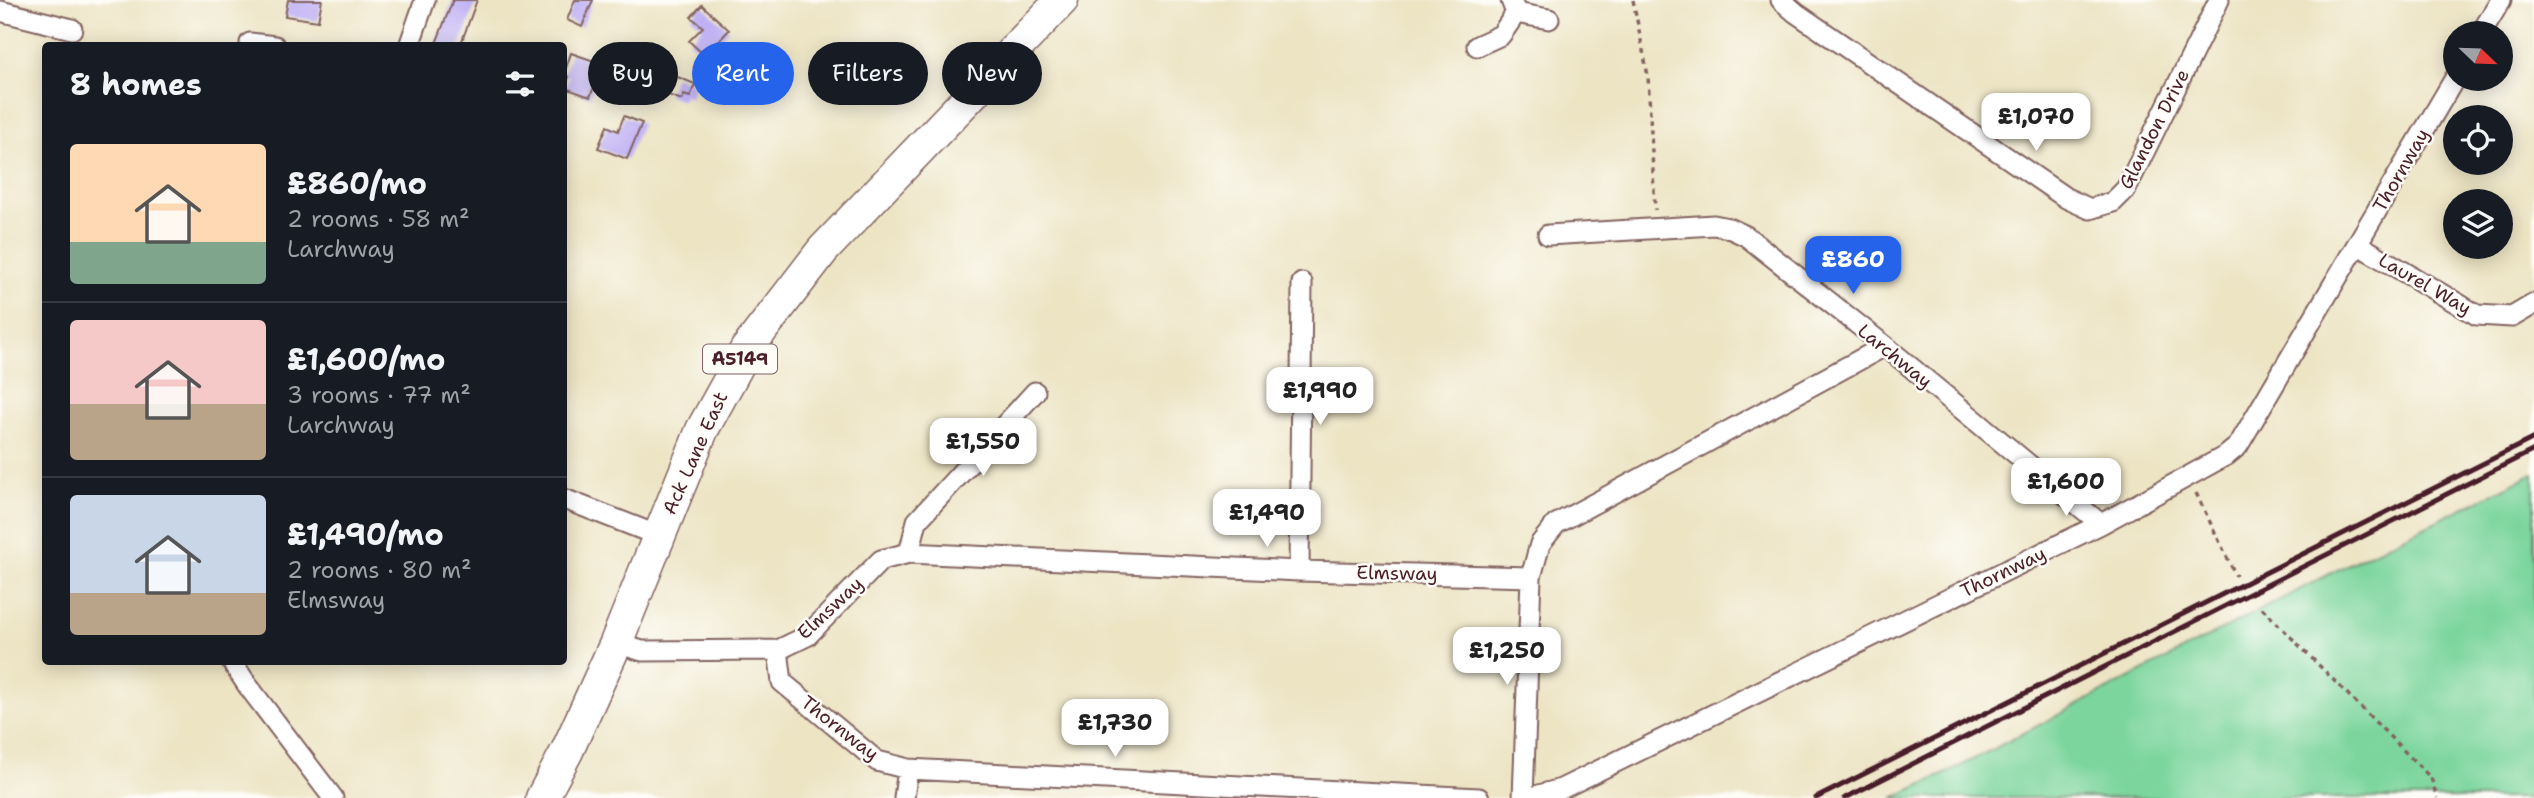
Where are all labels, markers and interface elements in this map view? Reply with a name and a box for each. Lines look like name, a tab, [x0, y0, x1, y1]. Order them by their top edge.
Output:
north arrow	[2443, 21, 2513, 91]
map controls	[2443, 21, 2513, 259]
chip: Buy	[588, 42, 678, 105]
chip: Rent	[692, 42, 794, 105]
chip: Filters	[808, 42, 928, 105]
chip: New	[942, 42, 1042, 105]
text: 8 homes	[70, 64, 202, 105]
icon: filters	[501, 65, 539, 103]
street label: Glandon Drive	[2113, 65, 2195, 193]
pin: £1,070	[1979, 94, 2093, 153]
text: £1,070	[1997, 101, 2075, 131]
button: locate	[2443, 105, 2513, 175]
street label: Thornway	[2367, 124, 2435, 216]
text: £860/mo	[287, 163, 427, 204]
icon: home	[126, 172, 210, 256]
button: layers	[2443, 189, 2513, 259]
text: 2 rooms · 58 m²	[287, 204, 470, 234]
text: Larchway	[287, 234, 395, 264]
pin: £860	[1812, 236, 1894, 296]
text: £860	[1821, 244, 1885, 274]
street label: Laurel Way	[2374, 247, 2476, 321]
street label: Larchway	[1853, 318, 1937, 394]
text: £1,600/mo	[287, 339, 446, 380]
road number: A5149	[703, 344, 777, 374]
icon: home	[126, 348, 210, 432]
pin: £1,990	[1263, 368, 1377, 427]
text: £1,990	[1282, 375, 1358, 405]
text: 3 rooms · 77 m²	[287, 380, 471, 410]
street label: Ack Lane East	[657, 388, 733, 518]
text: Larchway	[287, 410, 395, 440]
pin: £1,550	[926, 419, 1040, 478]
text: £1,550	[946, 426, 1020, 456]
pin: £1,600	[2009, 458, 2123, 518]
text: £1,600	[2027, 466, 2105, 496]
pin: £1,490	[1210, 490, 1324, 549]
text: £1,490	[1229, 497, 1305, 527]
text: £1,490/mo	[287, 514, 444, 555]
icon: home	[126, 523, 210, 607]
street label: Thornway	[1956, 541, 2050, 603]
text: 2 rooms · 80 m²	[287, 555, 472, 585]
street label: Elmsway	[1356, 560, 1438, 586]
street label: Elmsway	[792, 571, 868, 645]
text: Elmsway	[287, 585, 385, 615]
pin: £1,250	[1450, 628, 1564, 687]
text: £1,250	[1469, 635, 1545, 665]
street label: Thornway	[796, 690, 884, 766]
pin: £1,730	[1058, 700, 1172, 759]
text: £1,730	[1078, 707, 1153, 737]

